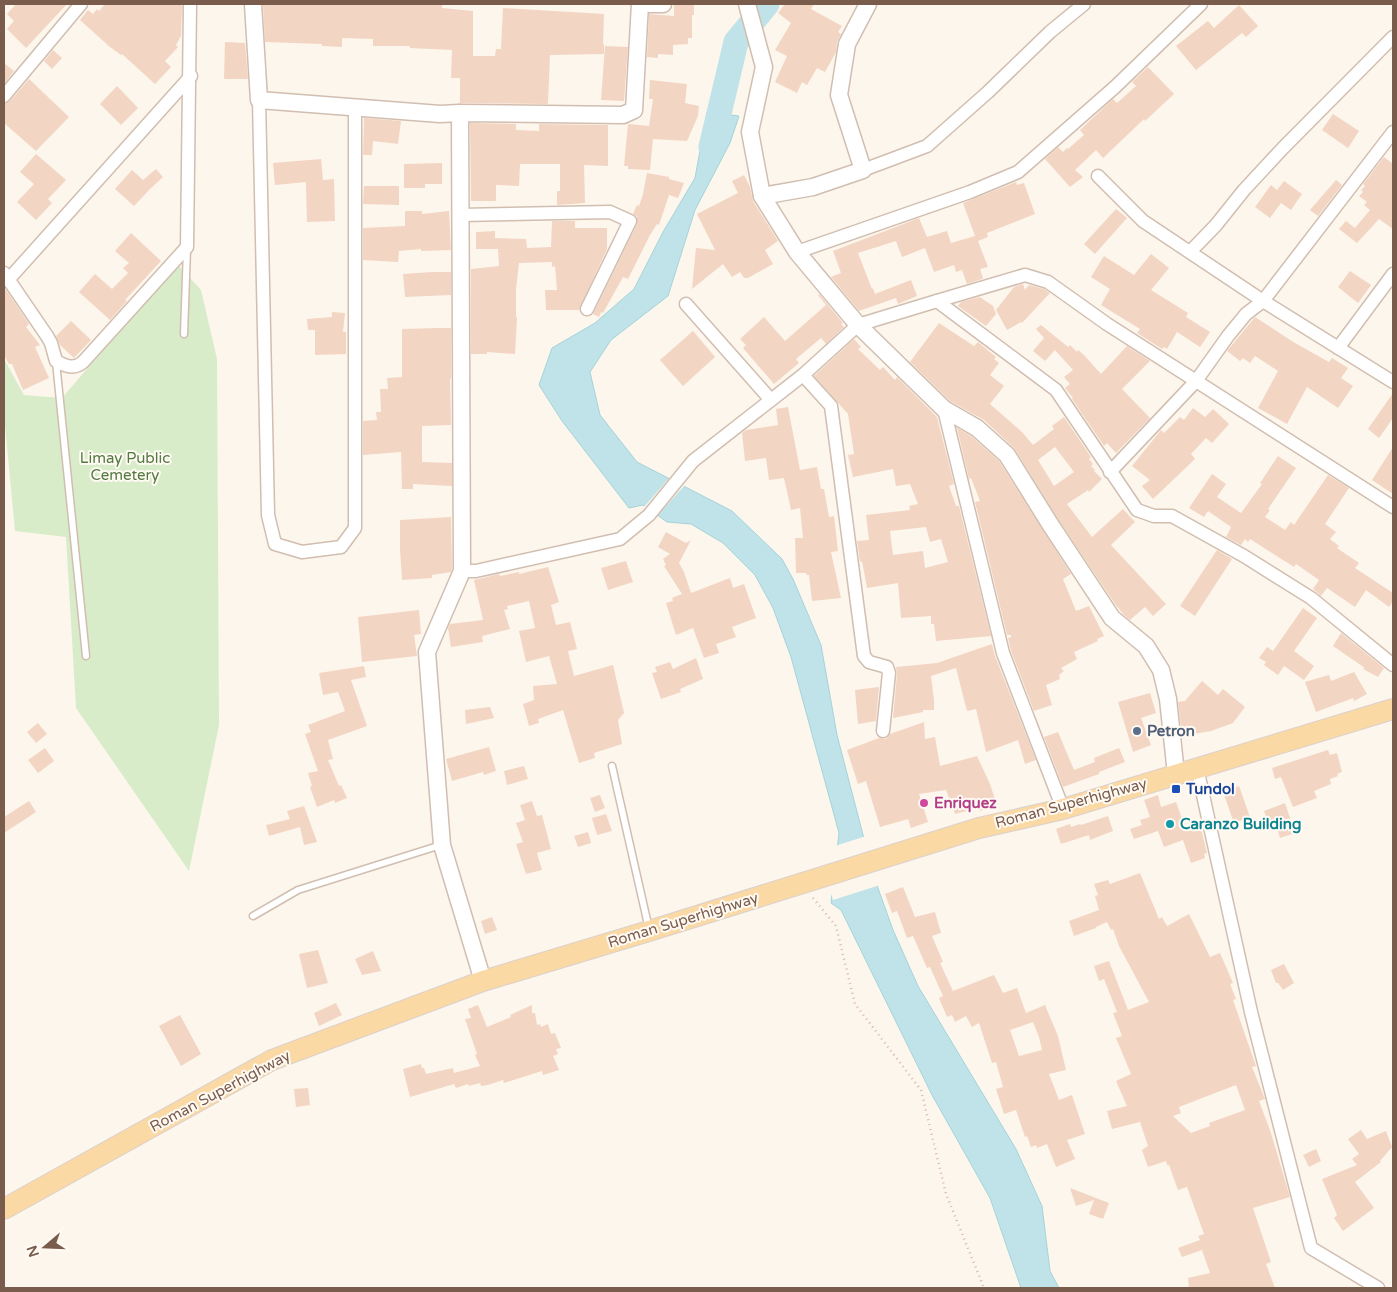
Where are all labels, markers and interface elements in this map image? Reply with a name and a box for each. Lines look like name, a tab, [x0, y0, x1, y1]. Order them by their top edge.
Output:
park label: Limay Public Cemetery	[80, 449, 170, 484]
place label: Petron	[1147, 722, 1195, 740]
marker: Petron	[1131, 725, 1143, 737]
street label: Roman Superhighway	[993, 774, 1149, 832]
place label: Tundol	[1185, 780, 1235, 798]
marker: Tundol	[1170, 783, 1182, 795]
place label: Enriquez	[934, 794, 997, 813]
marker: Enriquez	[918, 797, 930, 809]
place label: Caranzo Building	[1180, 815, 1301, 834]
marker: Caranzo Building	[1164, 818, 1176, 830]
street label: Roman Superhighway	[606, 889, 760, 951]
street label: Roman Superhighway	[147, 1046, 293, 1136]
north arrow	[20, 1222, 70, 1272]
text: N	[23, 1243, 43, 1259]

